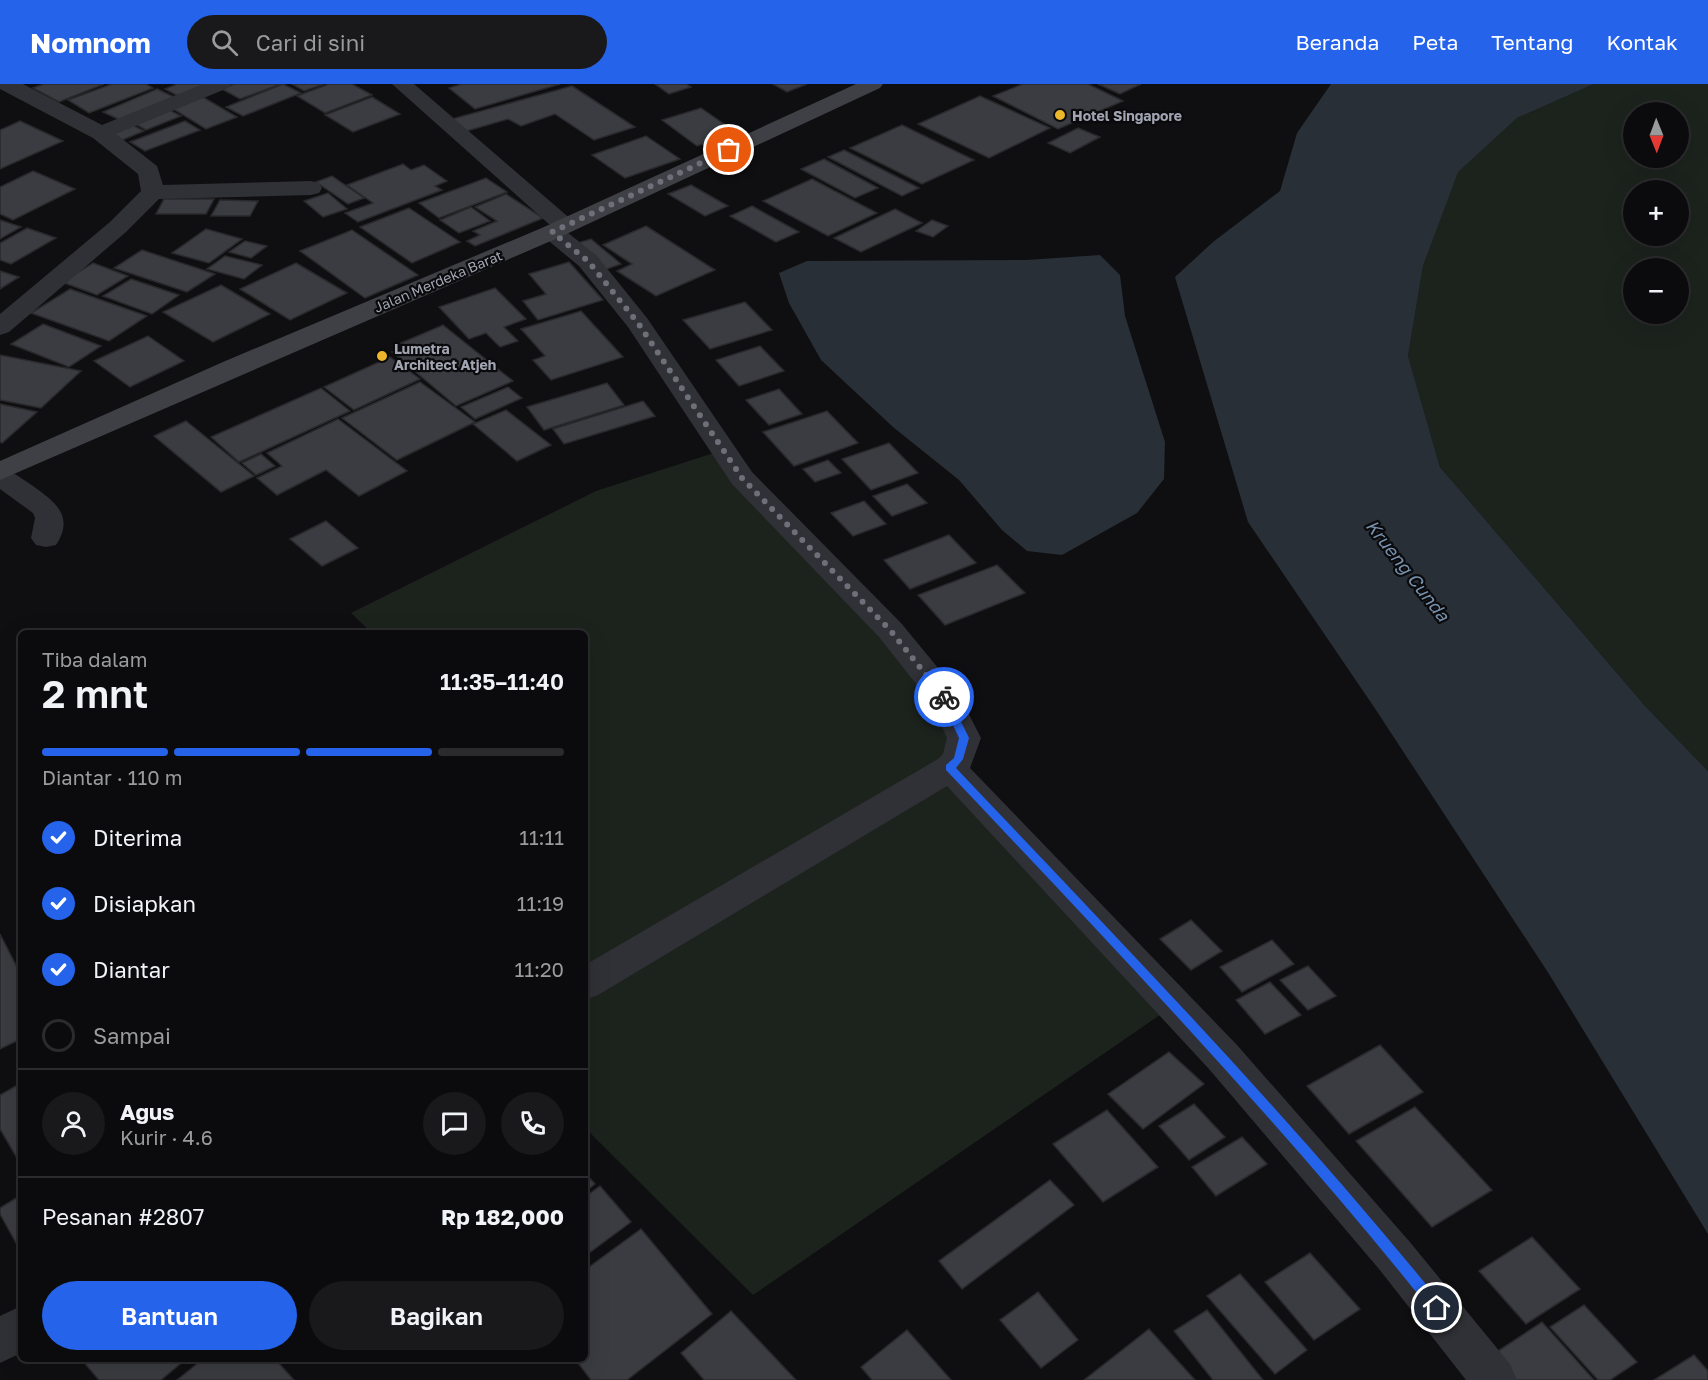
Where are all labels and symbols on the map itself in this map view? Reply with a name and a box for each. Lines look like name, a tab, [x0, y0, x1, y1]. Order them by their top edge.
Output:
north arrow	[1623, 102, 1689, 168]
place label: Hotel Singapore	[1072, 107, 1182, 124]
marker: Hotel Singapore	[1053, 108, 1067, 122]
pin	[703, 124, 754, 175]
street label: Jalan Merdeka Barat	[371, 246, 505, 316]
place label: Lumetra Architect Atjeh	[394, 340, 496, 373]
marker: Lumetra Architect Atjeh	[375, 349, 389, 363]
water label: Krueng Cunda	[1362, 515, 1455, 626]
courier	[914, 667, 974, 727]
pin	[1411, 1282, 1462, 1333]

